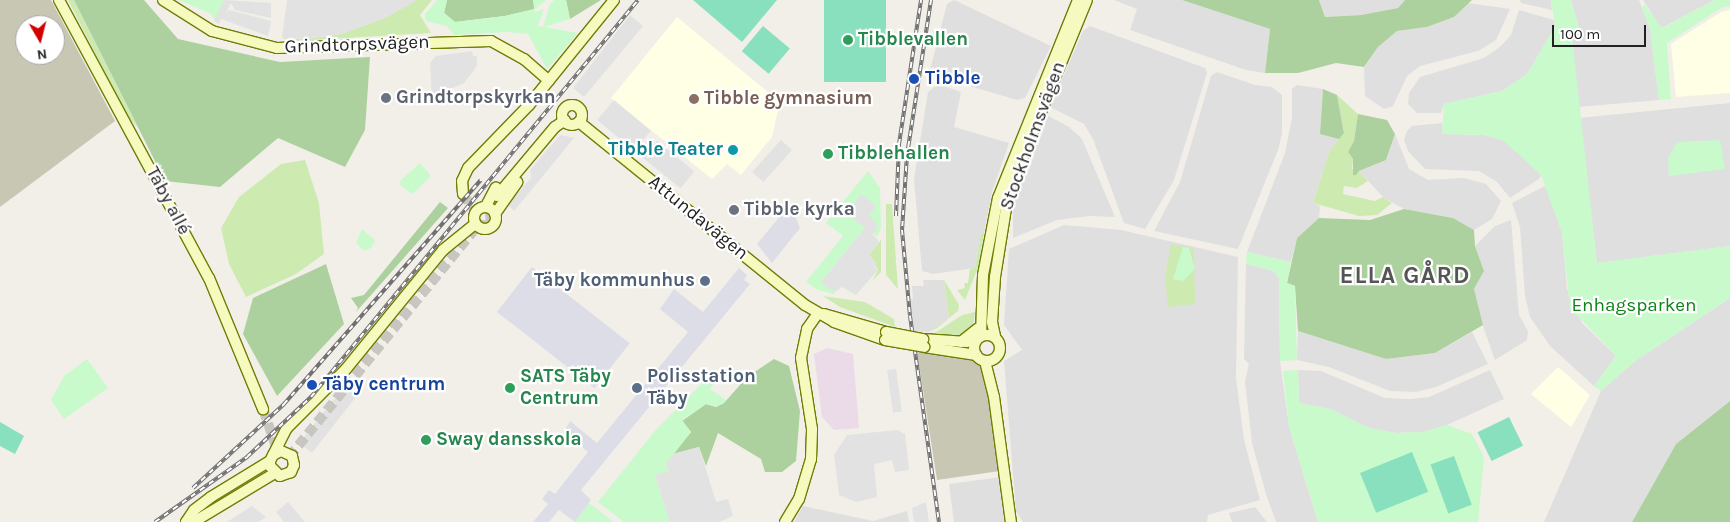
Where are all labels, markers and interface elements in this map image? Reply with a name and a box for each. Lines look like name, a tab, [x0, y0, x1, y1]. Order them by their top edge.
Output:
north arrow	[15, 15, 65, 65]
scale bar	[1555, 15, 1649, 47]
text: 100 m	[1560, 25, 1600, 43]
place label: Tibblevallen	[858, 29, 968, 51]
street label: Grindtorpsvägen	[284, 31, 430, 59]
marker: Tibblevallen	[842, 34, 854, 46]
text: N	[36, 45, 48, 63]
street label: Stockholmsvägen	[996, 59, 1070, 213]
place label: Tibble	[925, 68, 981, 90]
marker: Tibble	[907, 72, 921, 86]
place label: Grindtorpskyrkan	[396, 87, 556, 109]
place label: Tibble gymnasium	[704, 88, 872, 110]
marker: Grindtorpskyrkan	[380, 92, 392, 104]
marker: Tibble gymnasium	[688, 93, 700, 105]
place label: Tibble Teater	[608, 139, 723, 161]
place label: Tibblehallen	[838, 143, 950, 165]
marker: Tibble Teater	[727, 144, 739, 156]
marker: Tibblehallen	[822, 148, 834, 160]
street label: Täby allé	[141, 163, 195, 239]
street label: Attundavägen	[643, 171, 753, 265]
place label: Tibble kyrka	[744, 199, 855, 221]
marker: Tibble kyrka	[728, 204, 740, 216]
district label: ELLA GÅRD	[1338, 262, 1472, 290]
place label: Täby kommunhus	[534, 270, 695, 292]
marker: Täby kommunhus	[699, 275, 711, 287]
park label: Enhagsparken	[1571, 295, 1697, 317]
place label: SATS Täby Centrum	[520, 366, 611, 410]
place label: Polisstation Täby	[647, 366, 756, 410]
place label: Täby centrum	[323, 374, 445, 396]
marker: Täby centrum	[305, 378, 319, 392]
marker: SATS Täby Centrum	[504, 382, 516, 394]
marker: Polisstation Täby	[631, 382, 643, 394]
place label: Sway dansskola	[436, 429, 582, 451]
marker: Sway dansskola	[420, 434, 432, 446]

